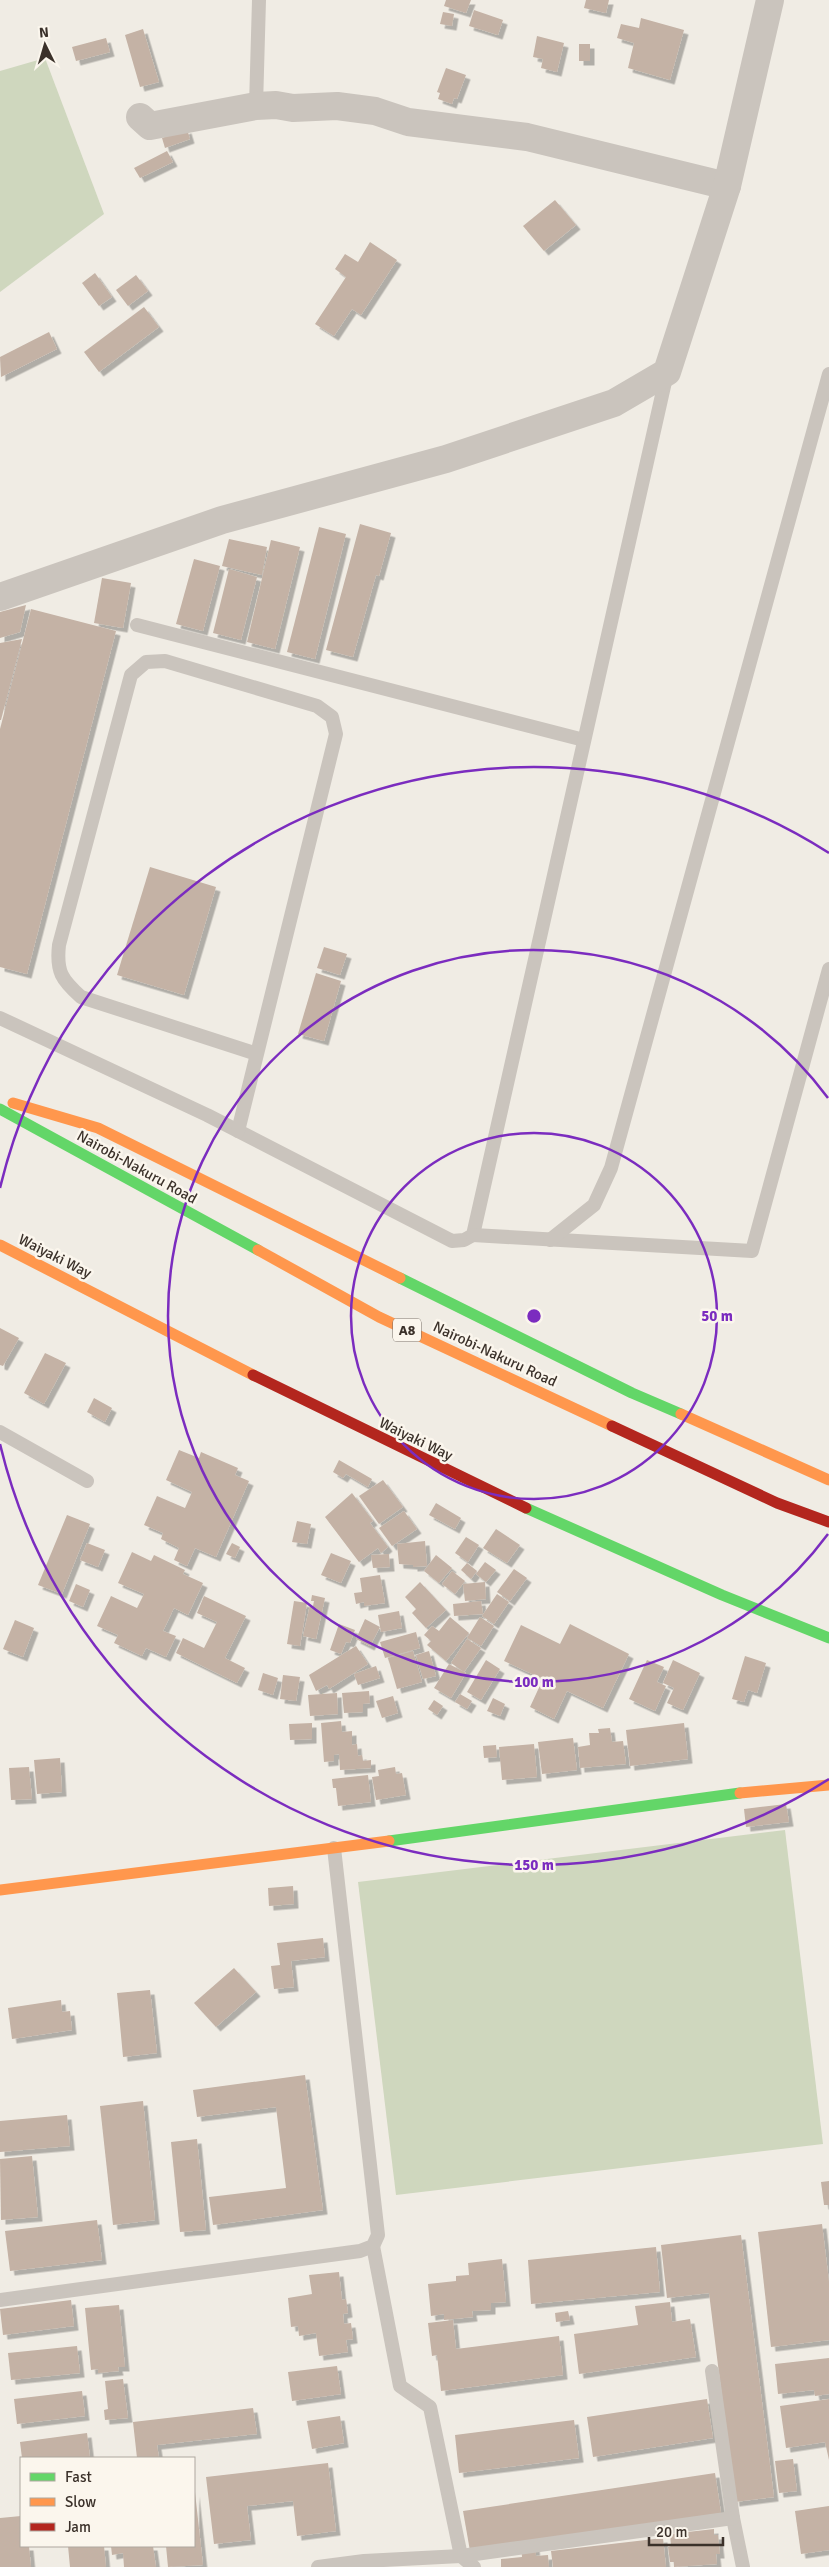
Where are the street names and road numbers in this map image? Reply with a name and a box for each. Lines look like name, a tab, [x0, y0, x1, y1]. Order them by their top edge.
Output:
street label: Nairobi-Nakuru Road	[74, 1127, 200, 1208]
street label: Waiyaki Way	[15, 1230, 95, 1282]
street label: Nairobi-Nakuru Road	[430, 1317, 560, 1391]
road number: A8	[393, 1318, 421, 1342]
street label: Waiyaki Way	[376, 1413, 456, 1465]

